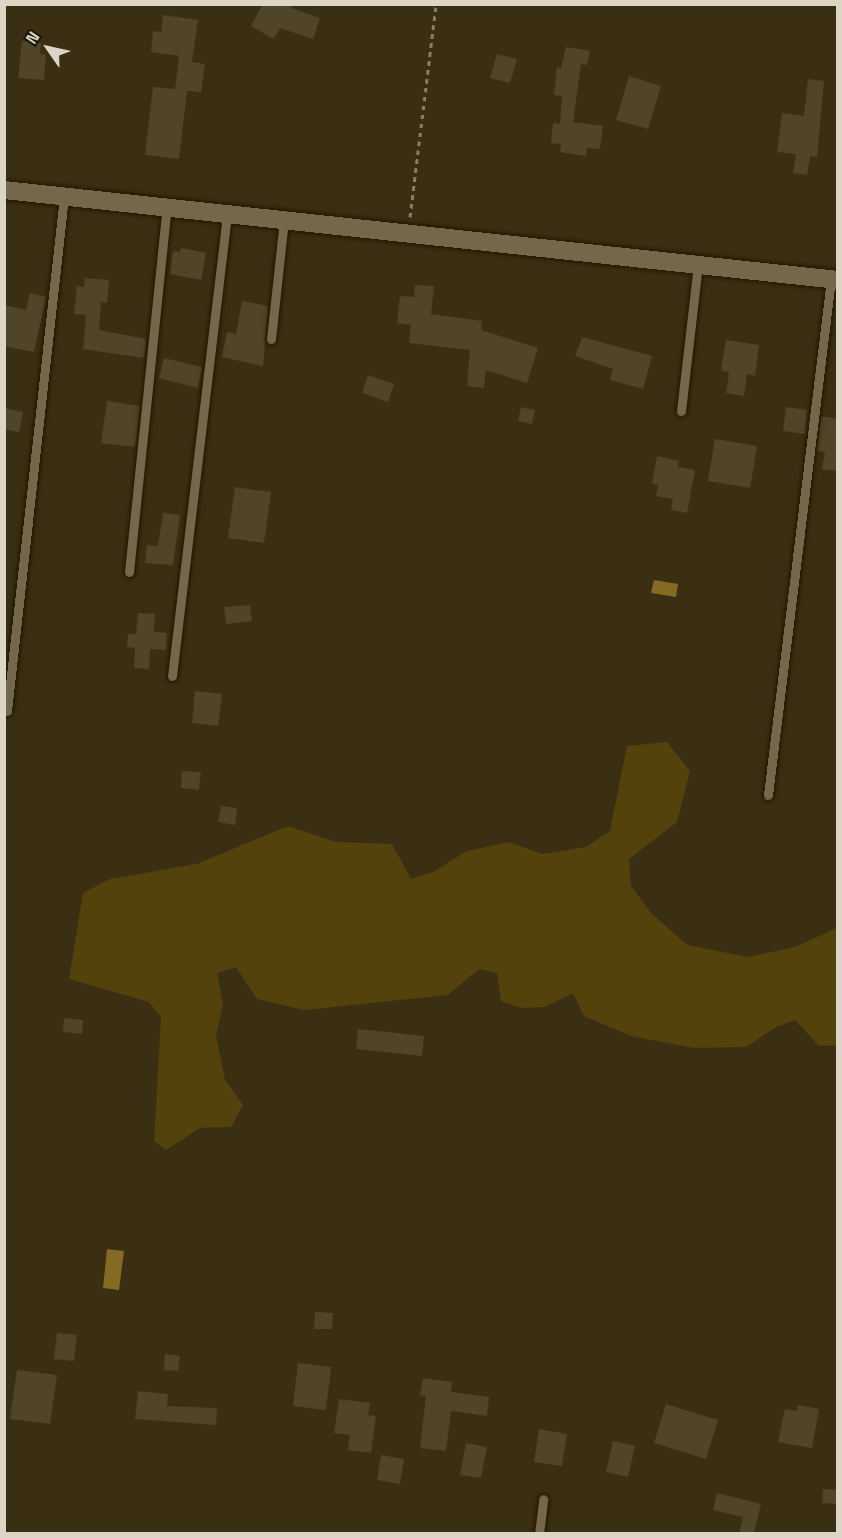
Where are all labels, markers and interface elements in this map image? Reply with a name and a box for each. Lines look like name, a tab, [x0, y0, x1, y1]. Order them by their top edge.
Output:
north arrow	[18, 18, 78, 78]
text: N	[21, 27, 44, 48]

